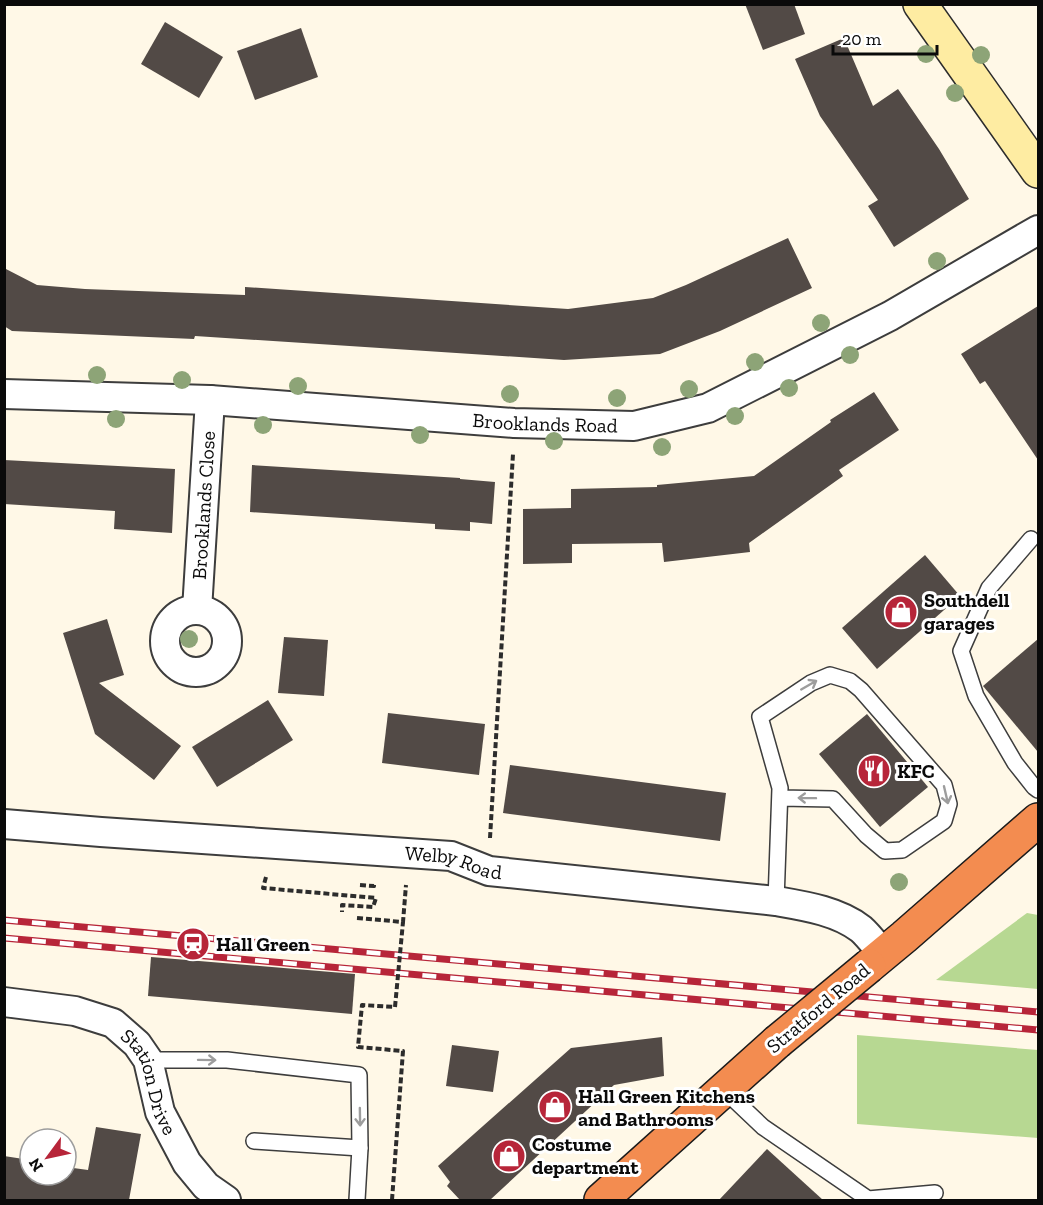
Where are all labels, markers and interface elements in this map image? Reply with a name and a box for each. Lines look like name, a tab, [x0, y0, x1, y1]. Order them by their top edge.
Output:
scale bar	[833, 18, 936, 56]
text: 20 m	[842, 28, 882, 50]
street label: Brooklands Road	[472, 408, 618, 438]
street label: Brooklands Close	[187, 430, 220, 580]
place label: Southdell garages	[924, 588, 1010, 635]
shop icon: Southdell garages	[883, 594, 919, 630]
one-way arrow	[800, 679, 817, 691]
restaurant icon: KFC	[856, 753, 892, 789]
place label: KFC	[897, 759, 935, 783]
one-way arrow	[941, 785, 952, 804]
one-way arrow	[797, 793, 817, 804]
street label: Welby Road	[404, 841, 503, 884]
station icon: Hall Green	[175, 926, 211, 962]
place label: Hall Green	[216, 932, 310, 956]
street label: Stratford Road	[762, 958, 874, 1058]
street label: Station Drive	[116, 1024, 182, 1139]
one-way arrow	[196, 1054, 216, 1066]
place label: Hall Green Kitchens and Bathrooms	[578, 1084, 755, 1131]
shop icon: Hall Green Kitchens and Bathrooms	[537, 1089, 573, 1125]
one-way arrow	[354, 1106, 365, 1126]
north arrow	[18, 1127, 78, 1187]
place label: Costume department	[532, 1132, 639, 1179]
shop icon: Costume department	[491, 1138, 527, 1174]
text: N	[25, 1155, 47, 1175]

